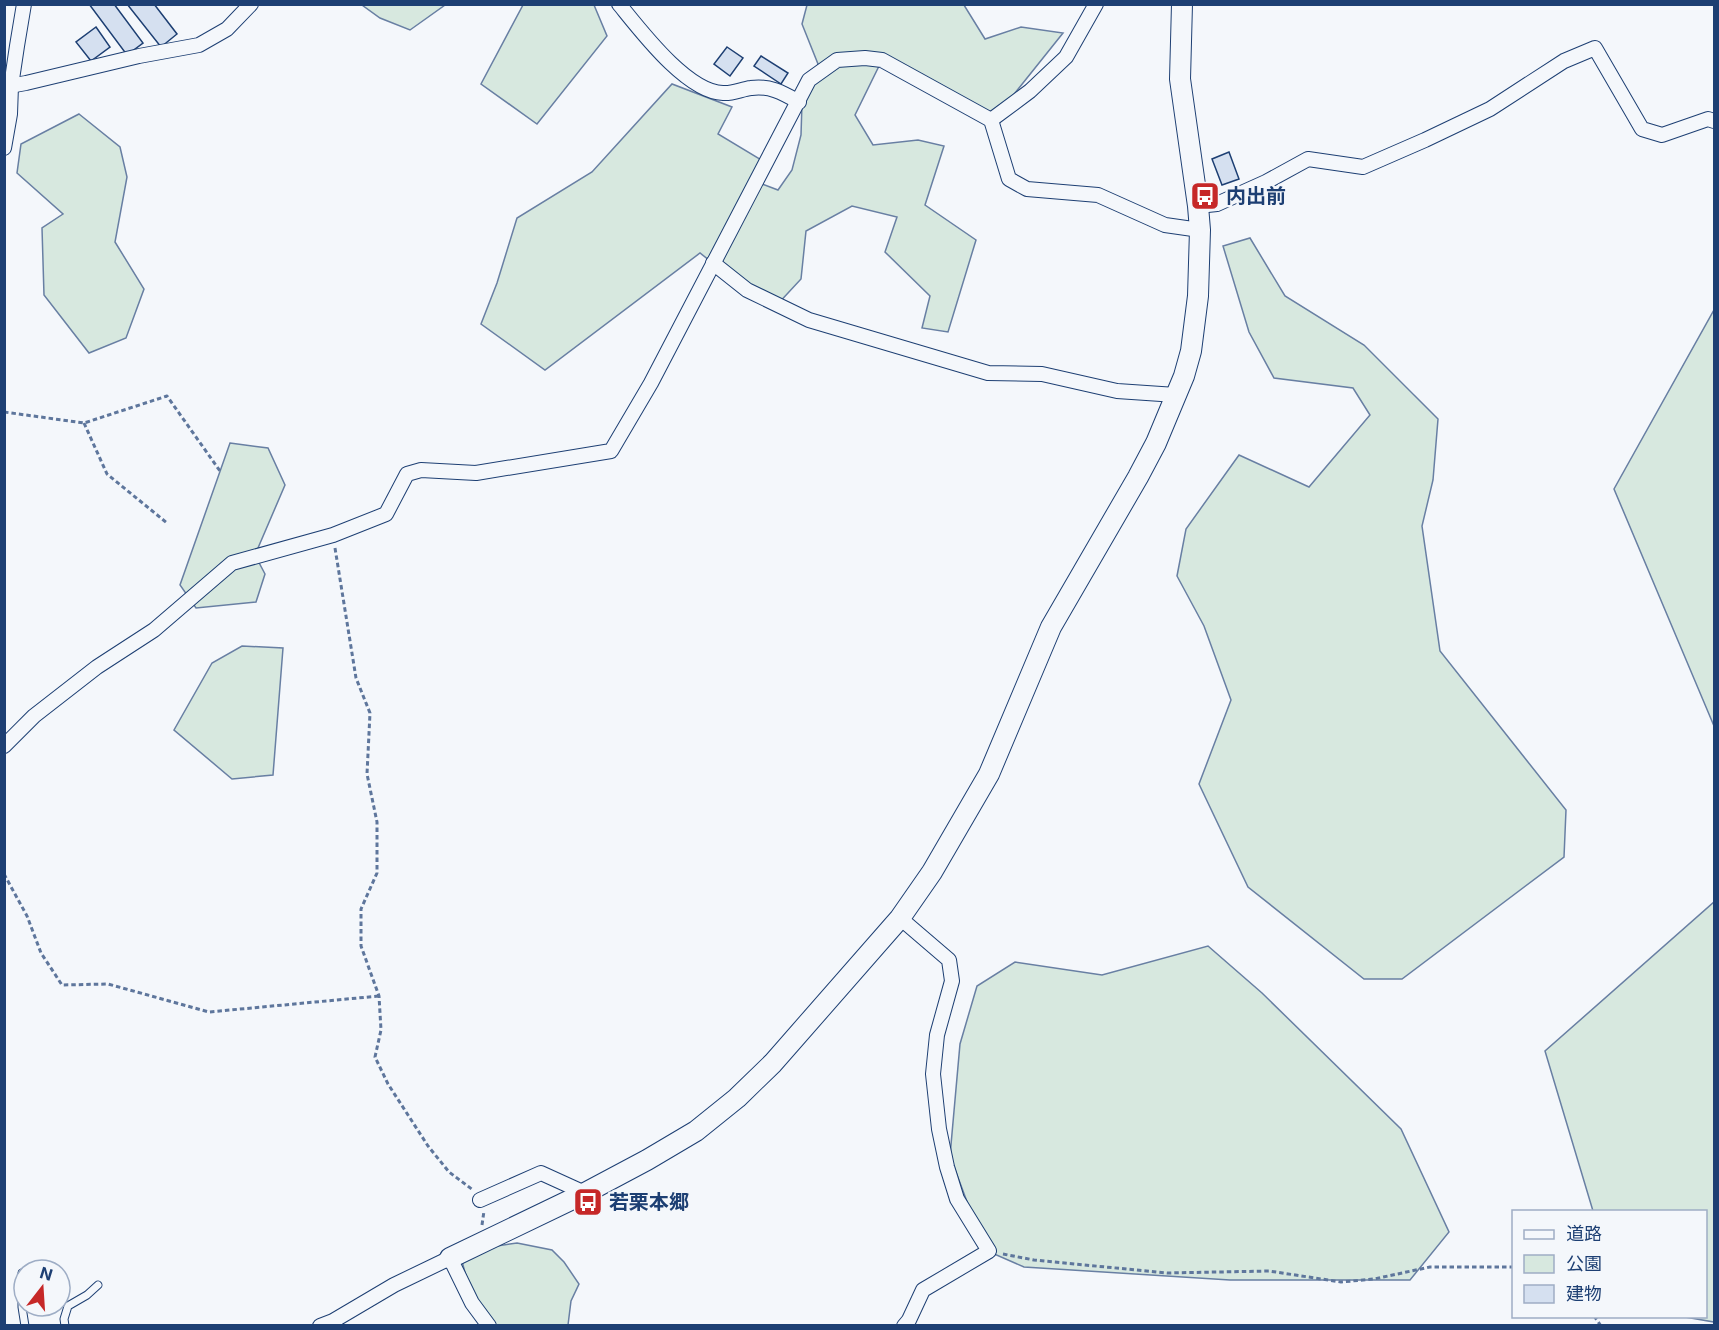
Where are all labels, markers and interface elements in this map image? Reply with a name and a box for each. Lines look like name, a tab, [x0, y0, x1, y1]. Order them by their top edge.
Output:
bus stop icon: 内出前	[1189, 180, 1221, 212]
place label: 内出前	[1226, 184, 1286, 208]
bus stop icon: 若栗本郷	[572, 1186, 604, 1218]
place label: 若栗本郷	[609, 1190, 689, 1214]
legend	[1512, 1210, 1707, 1318]
text: 道路	[1566, 1223, 1602, 1244]
text: 公園	[1566, 1253, 1602, 1274]
north arrow	[12, 1258, 72, 1318]
text: N	[38, 1262, 55, 1285]
text: 建物	[1566, 1283, 1602, 1304]

